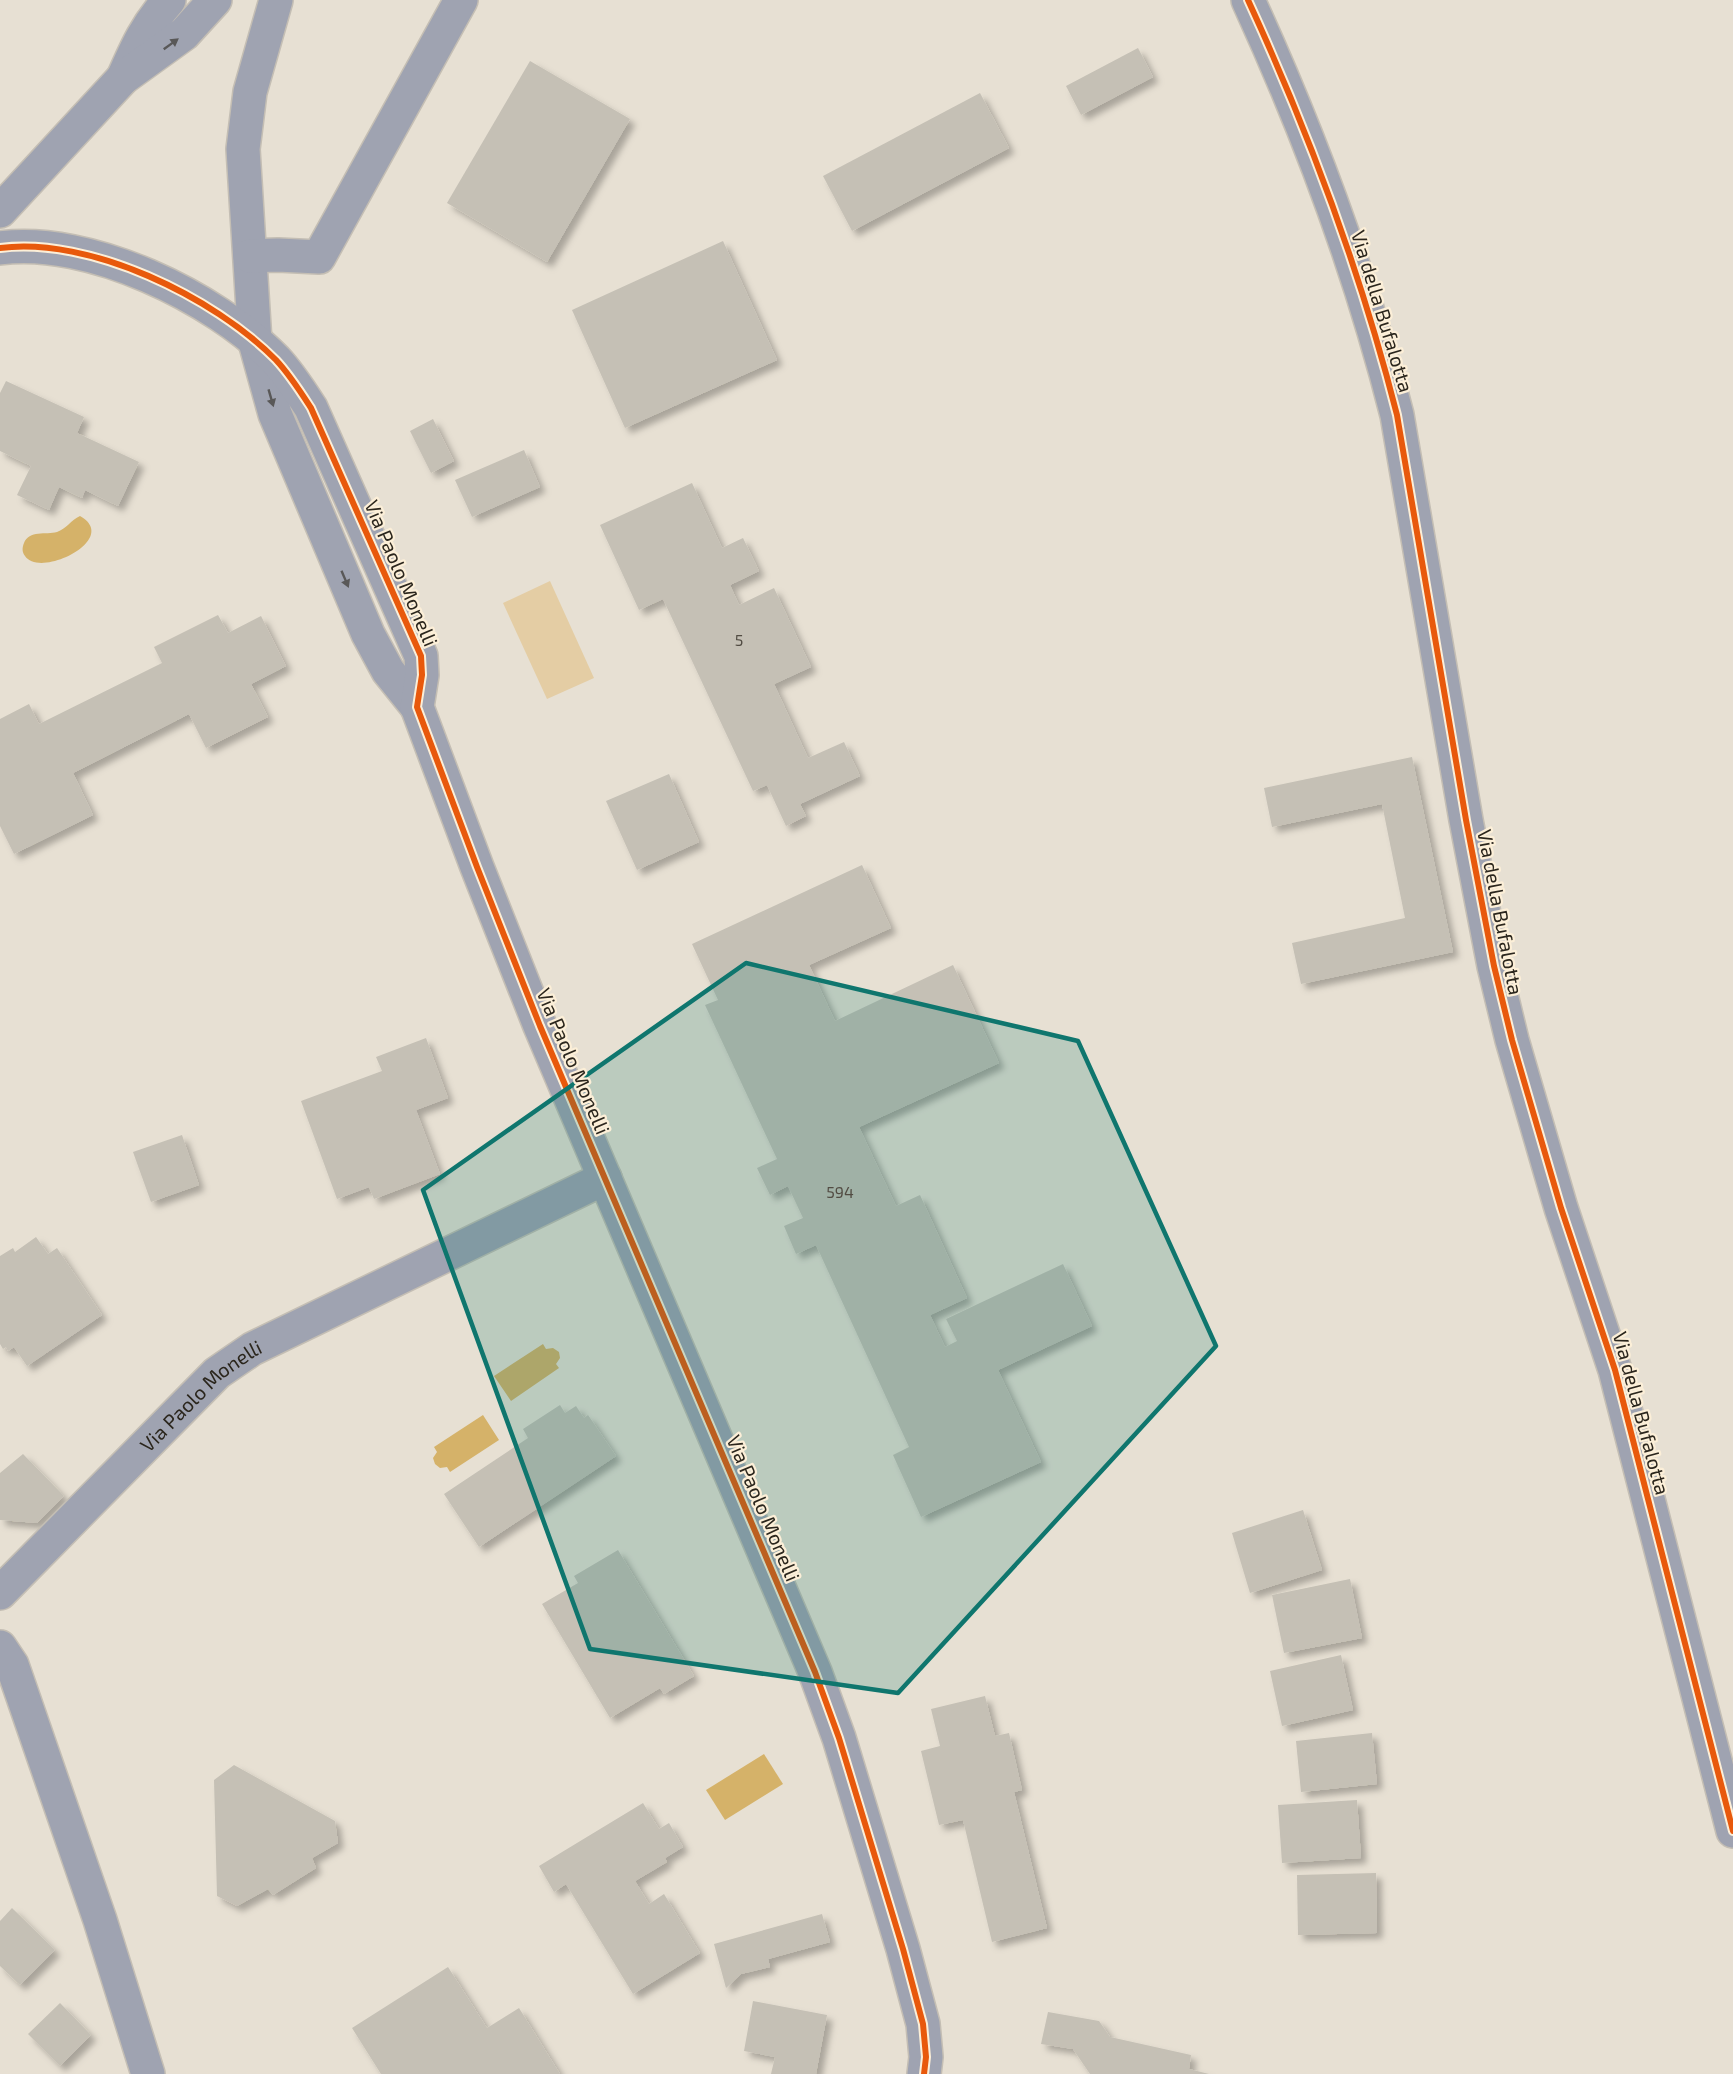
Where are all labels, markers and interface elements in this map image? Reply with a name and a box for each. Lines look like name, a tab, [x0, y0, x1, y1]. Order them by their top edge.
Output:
one-way arrow	[163, 39, 178, 51]
street label: Via della Bufalotta	[1347, 227, 1419, 395]
one-way arrow	[267, 389, 276, 407]
street label: Via Paolo Monelli	[360, 496, 444, 650]
one-way arrow	[340, 570, 350, 588]
house number: 5	[735, 630, 743, 649]
street label: Via della Bufalotta	[1473, 827, 1529, 997]
street label: Via Paolo Monelli	[532, 984, 616, 1138]
house number: 594	[826, 1182, 854, 1201]
street label: Via della Bufalotta	[1609, 1329, 1675, 1497]
street label: Via Paolo Monelli	[134, 1334, 265, 1456]
street label: Via Paolo Monelli	[722, 1431, 806, 1585]

